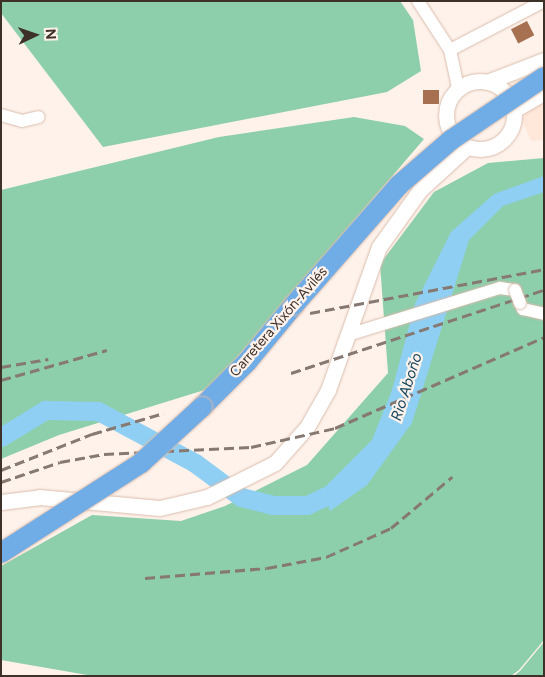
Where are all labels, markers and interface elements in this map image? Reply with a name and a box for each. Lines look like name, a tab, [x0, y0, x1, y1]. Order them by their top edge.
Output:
north arrow	[10, 10, 60, 60]
text: N	[42, 28, 59, 40]
street label: Carretera Xixón-Avilés	[227, 264, 331, 380]
water label: Rio Aboño	[388, 351, 426, 423]

